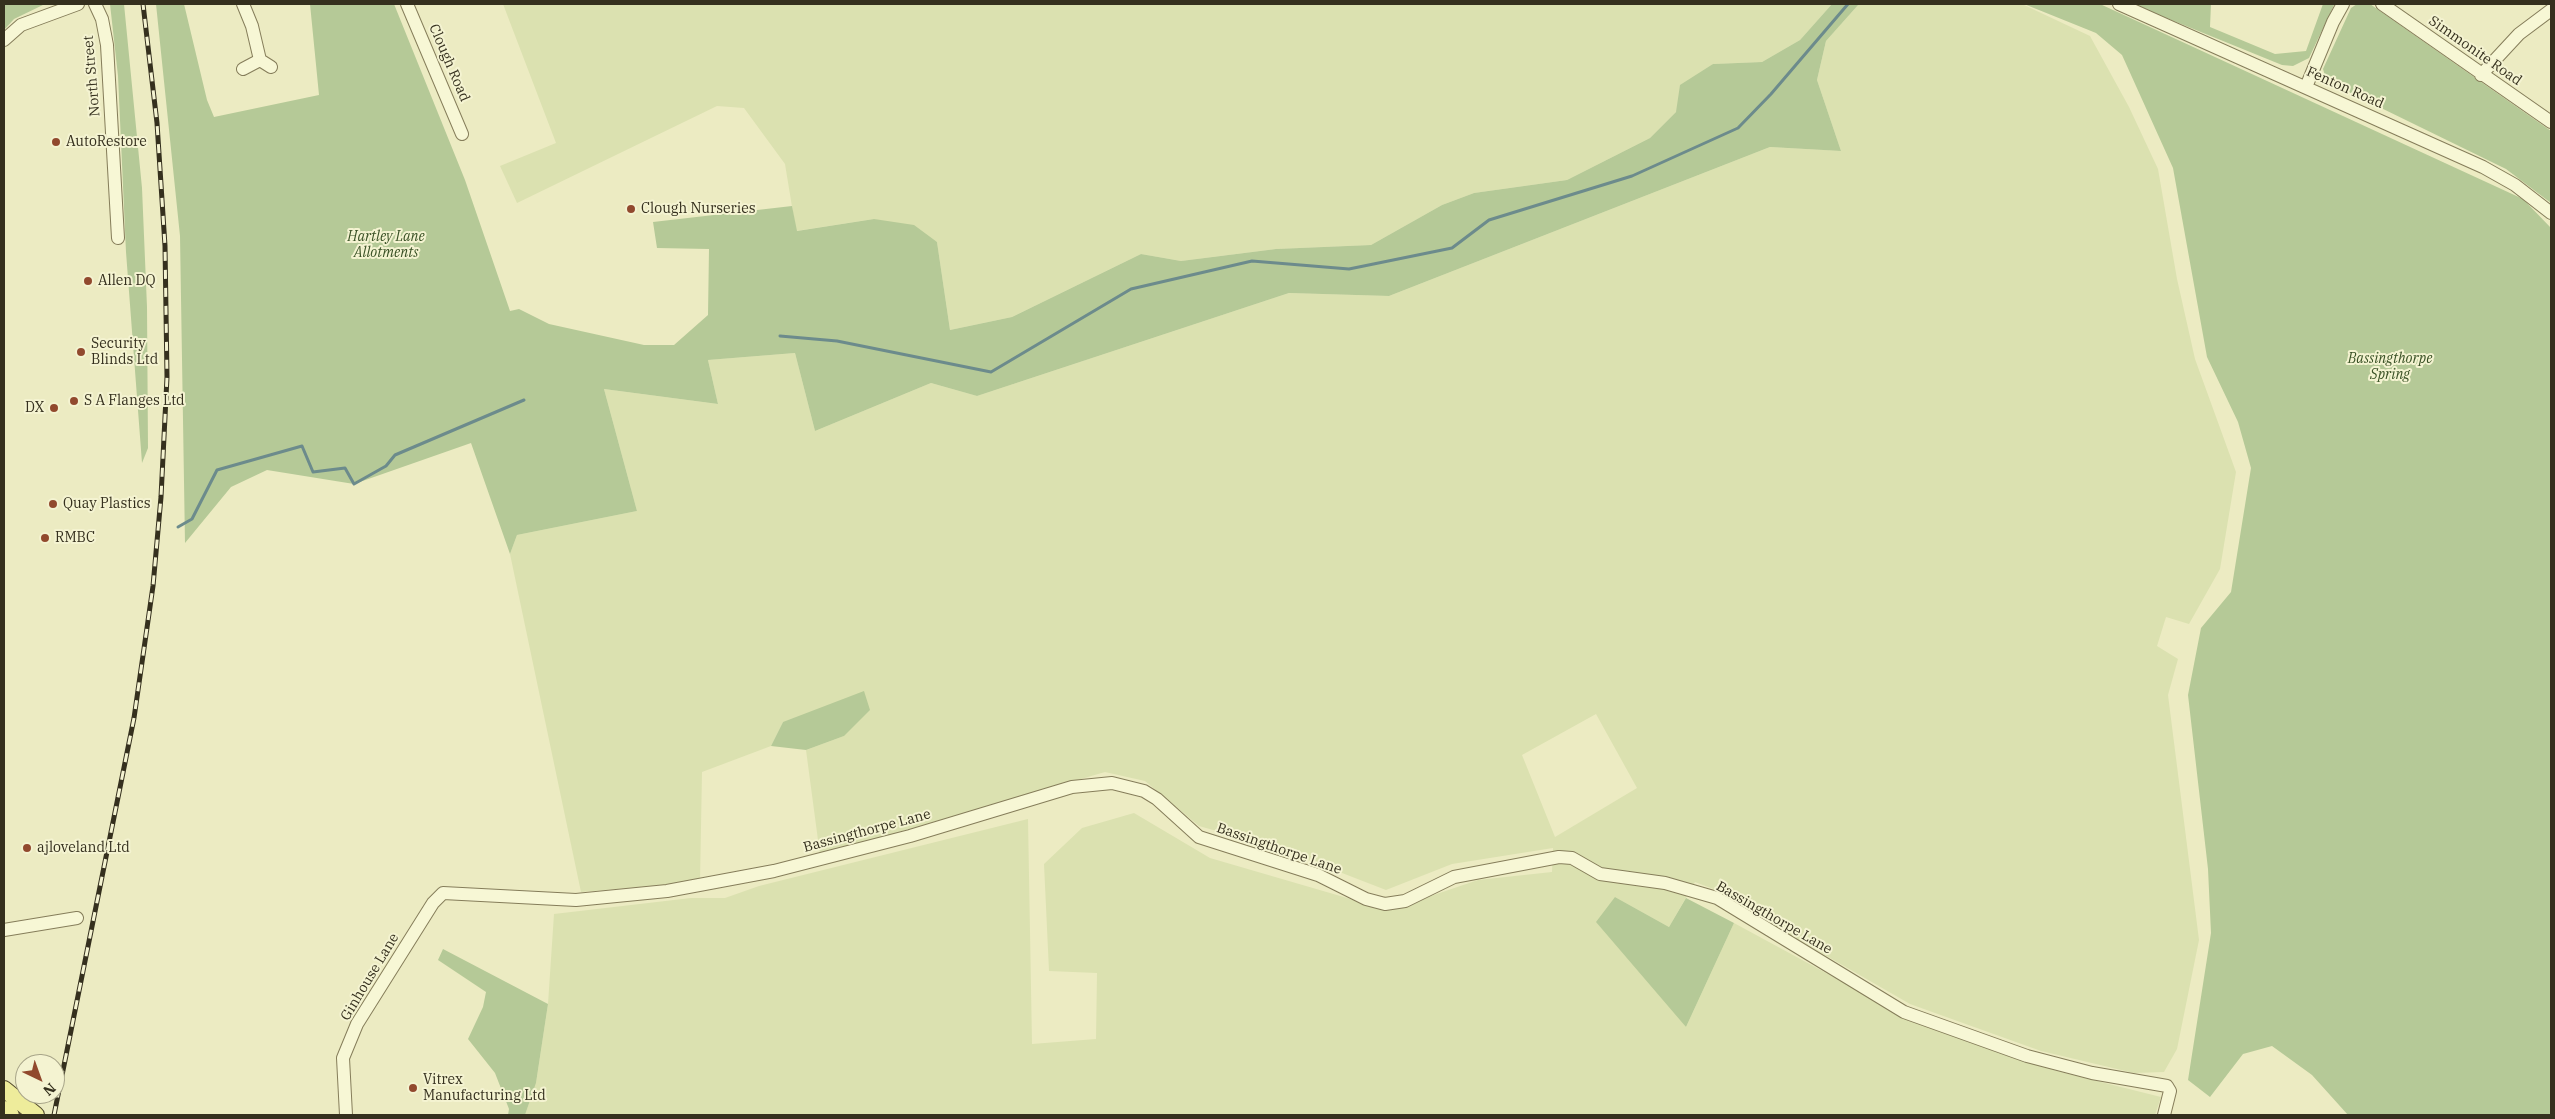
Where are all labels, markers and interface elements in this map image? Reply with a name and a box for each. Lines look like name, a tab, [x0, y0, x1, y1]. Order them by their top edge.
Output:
street label: Simmonite Road	[2425, 13, 2525, 89]
street label: Clough Road	[425, 22, 473, 104]
street label: North Street	[80, 35, 104, 117]
street label: Fenton Road	[2304, 63, 2386, 113]
place label: AutoRestore	[66, 134, 147, 150]
marker: AutoRestore	[50, 136, 62, 148]
place label: Clough Nurseries	[641, 201, 755, 217]
marker: Clough Nurseries	[625, 203, 637, 215]
park label: Hartley Lane Allotments	[347, 229, 425, 262]
place label: Allen DQ	[98, 273, 156, 289]
marker: Allen DQ	[82, 275, 94, 287]
place label: Security Blinds Ltd	[91, 336, 158, 368]
marker: Security Blinds Ltd	[75, 346, 87, 358]
park label: Bassingthorpe Spring	[2348, 351, 2432, 384]
place label: S A Flanges Ltd	[84, 393, 185, 409]
marker: S A Flanges Ltd	[68, 395, 80, 407]
place label: DX	[25, 400, 44, 416]
marker: DX	[48, 402, 60, 414]
place label: Quay Plastics	[63, 496, 151, 512]
marker: Quay Plastics	[47, 498, 59, 510]
place label: RMBC	[55, 530, 95, 546]
marker: RMBC	[39, 532, 51, 544]
street label: Bassingthorpe Lane	[801, 806, 933, 856]
street label: Bassingthorpe Lane	[1214, 820, 1344, 878]
place label: ajloveland Ltd	[37, 840, 130, 856]
marker: ajloveland Ltd	[21, 842, 33, 854]
street label: Bassingthorpe Lane	[1713, 878, 1835, 958]
street label: Ginhouse Lane	[337, 930, 403, 1024]
north arrow	[15, 1054, 65, 1104]
place label: Vitrex Manufacturing Ltd	[423, 1072, 546, 1104]
text: N	[39, 1079, 60, 1100]
marker: Vitrex Manufacturing Ltd	[407, 1082, 419, 1094]

